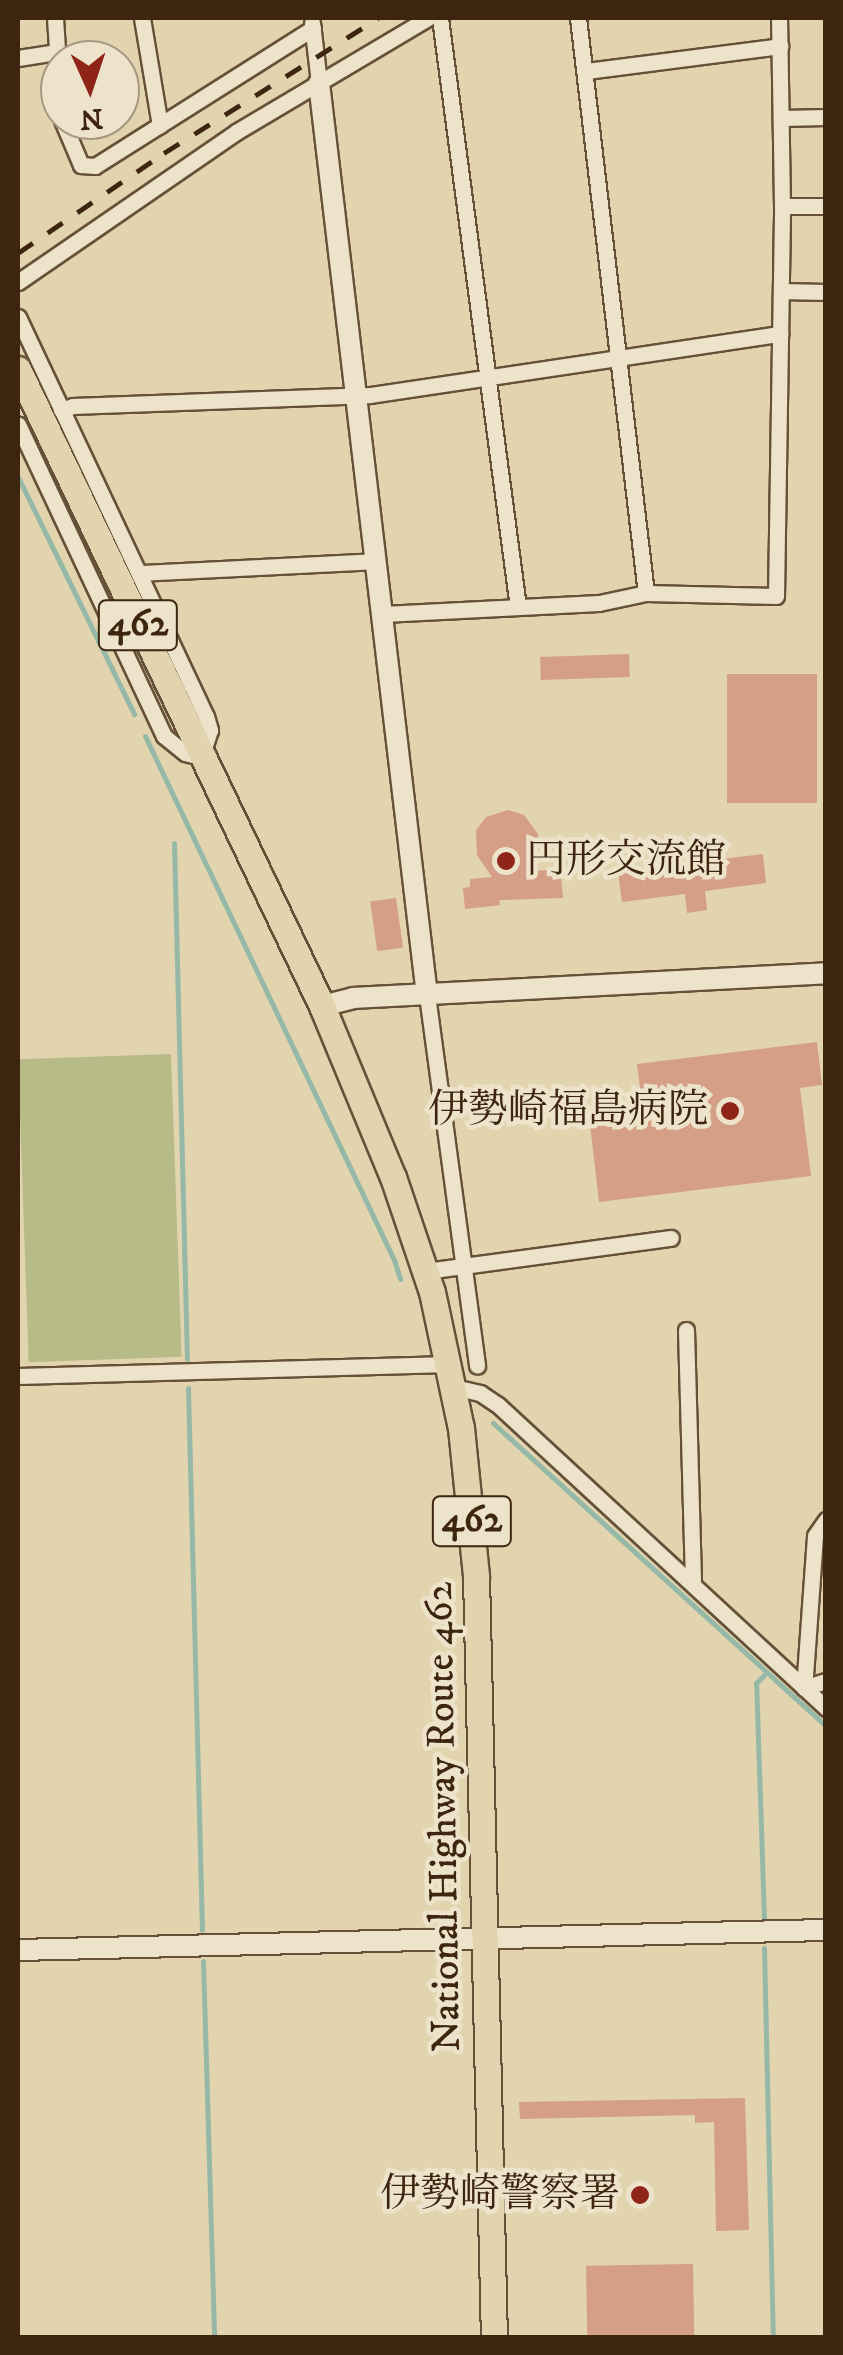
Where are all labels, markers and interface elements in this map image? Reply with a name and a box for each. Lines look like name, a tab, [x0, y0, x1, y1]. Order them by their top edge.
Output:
north arrow	[40, 40, 140, 140]
text: N	[79, 100, 104, 137]
road number: 462	[96, 592, 180, 658]
place label: 円形交流館	[526, 837, 726, 885]
marker: 円形交流館	[495, 850, 517, 872]
place label: 伊勢崎福島病院	[428, 1087, 708, 1135]
marker: 伊勢崎福島病院	[717, 1098, 743, 1124]
road number: 462	[430, 1488, 514, 1554]
street label: National Highway Route 462	[416, 1581, 472, 2053]
place label: 伊勢崎警察署	[380, 2171, 620, 2219]
marker: 伊勢崎警察署	[629, 2184, 651, 2206]

